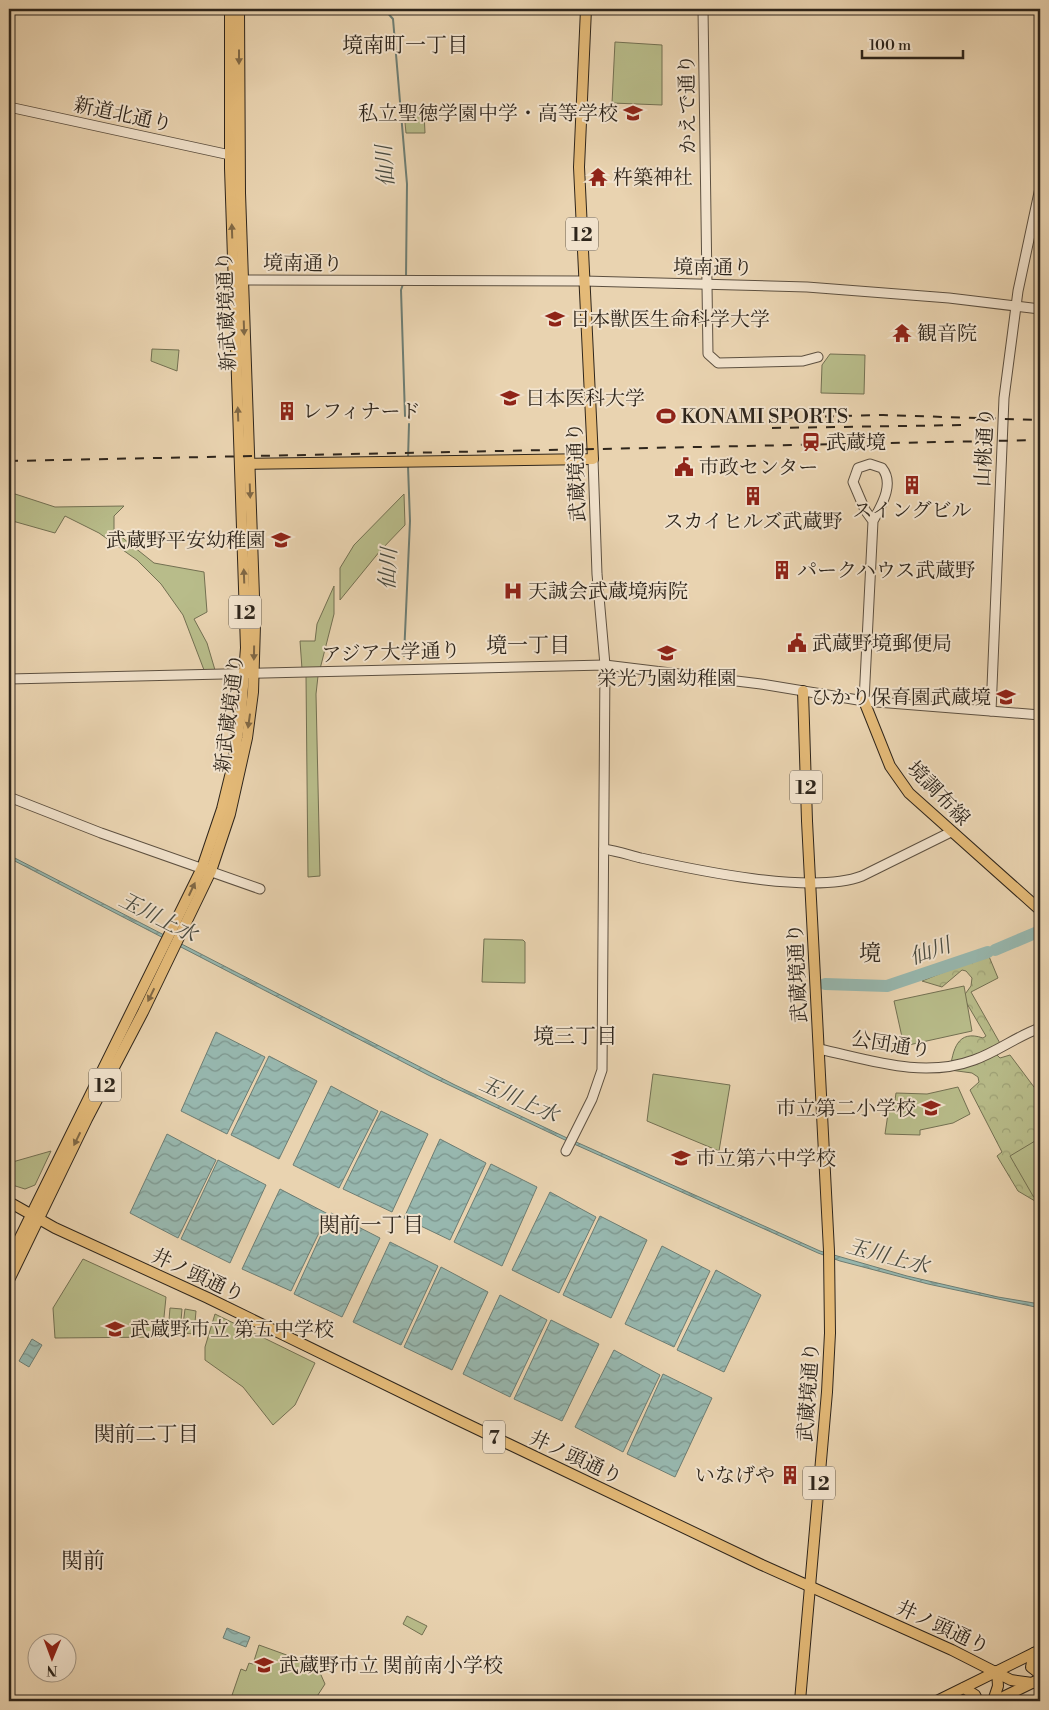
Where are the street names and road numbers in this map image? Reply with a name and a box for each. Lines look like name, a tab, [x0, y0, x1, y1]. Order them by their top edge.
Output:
street label: かえで通り	[675, 54, 702, 154]
street label: 新道北通り	[71, 93, 174, 138]
road number: 12	[566, 218, 598, 250]
street label: 新武蔵境通り	[213, 251, 242, 371]
street label: 境南通り	[263, 251, 343, 278]
street label: 境南通り	[673, 255, 753, 282]
street label: 山桃通り	[971, 406, 1000, 488]
street label: 武蔵境通り	[563, 422, 592, 522]
road number: 12	[229, 596, 261, 628]
street label: アジア大学通り	[321, 639, 461, 668]
street label: 新武蔵境通り	[211, 652, 250, 774]
street label: 境調布線	[901, 757, 975, 831]
road number: 12	[790, 770, 822, 804]
street label: 武蔵境通り	[783, 922, 814, 1024]
street label: 公団通り	[849, 1027, 932, 1064]
road number: 12	[89, 1068, 121, 1102]
street label: 井ノ頭通り	[147, 1244, 248, 1309]
street label: 武蔵境通り	[794, 1341, 825, 1443]
road number: 7	[483, 1420, 505, 1454]
street label: 井ノ頭通り	[525, 1426, 626, 1491]
road number: 12	[803, 1466, 835, 1500]
street label: 井ノ頭通り	[892, 1596, 993, 1661]

